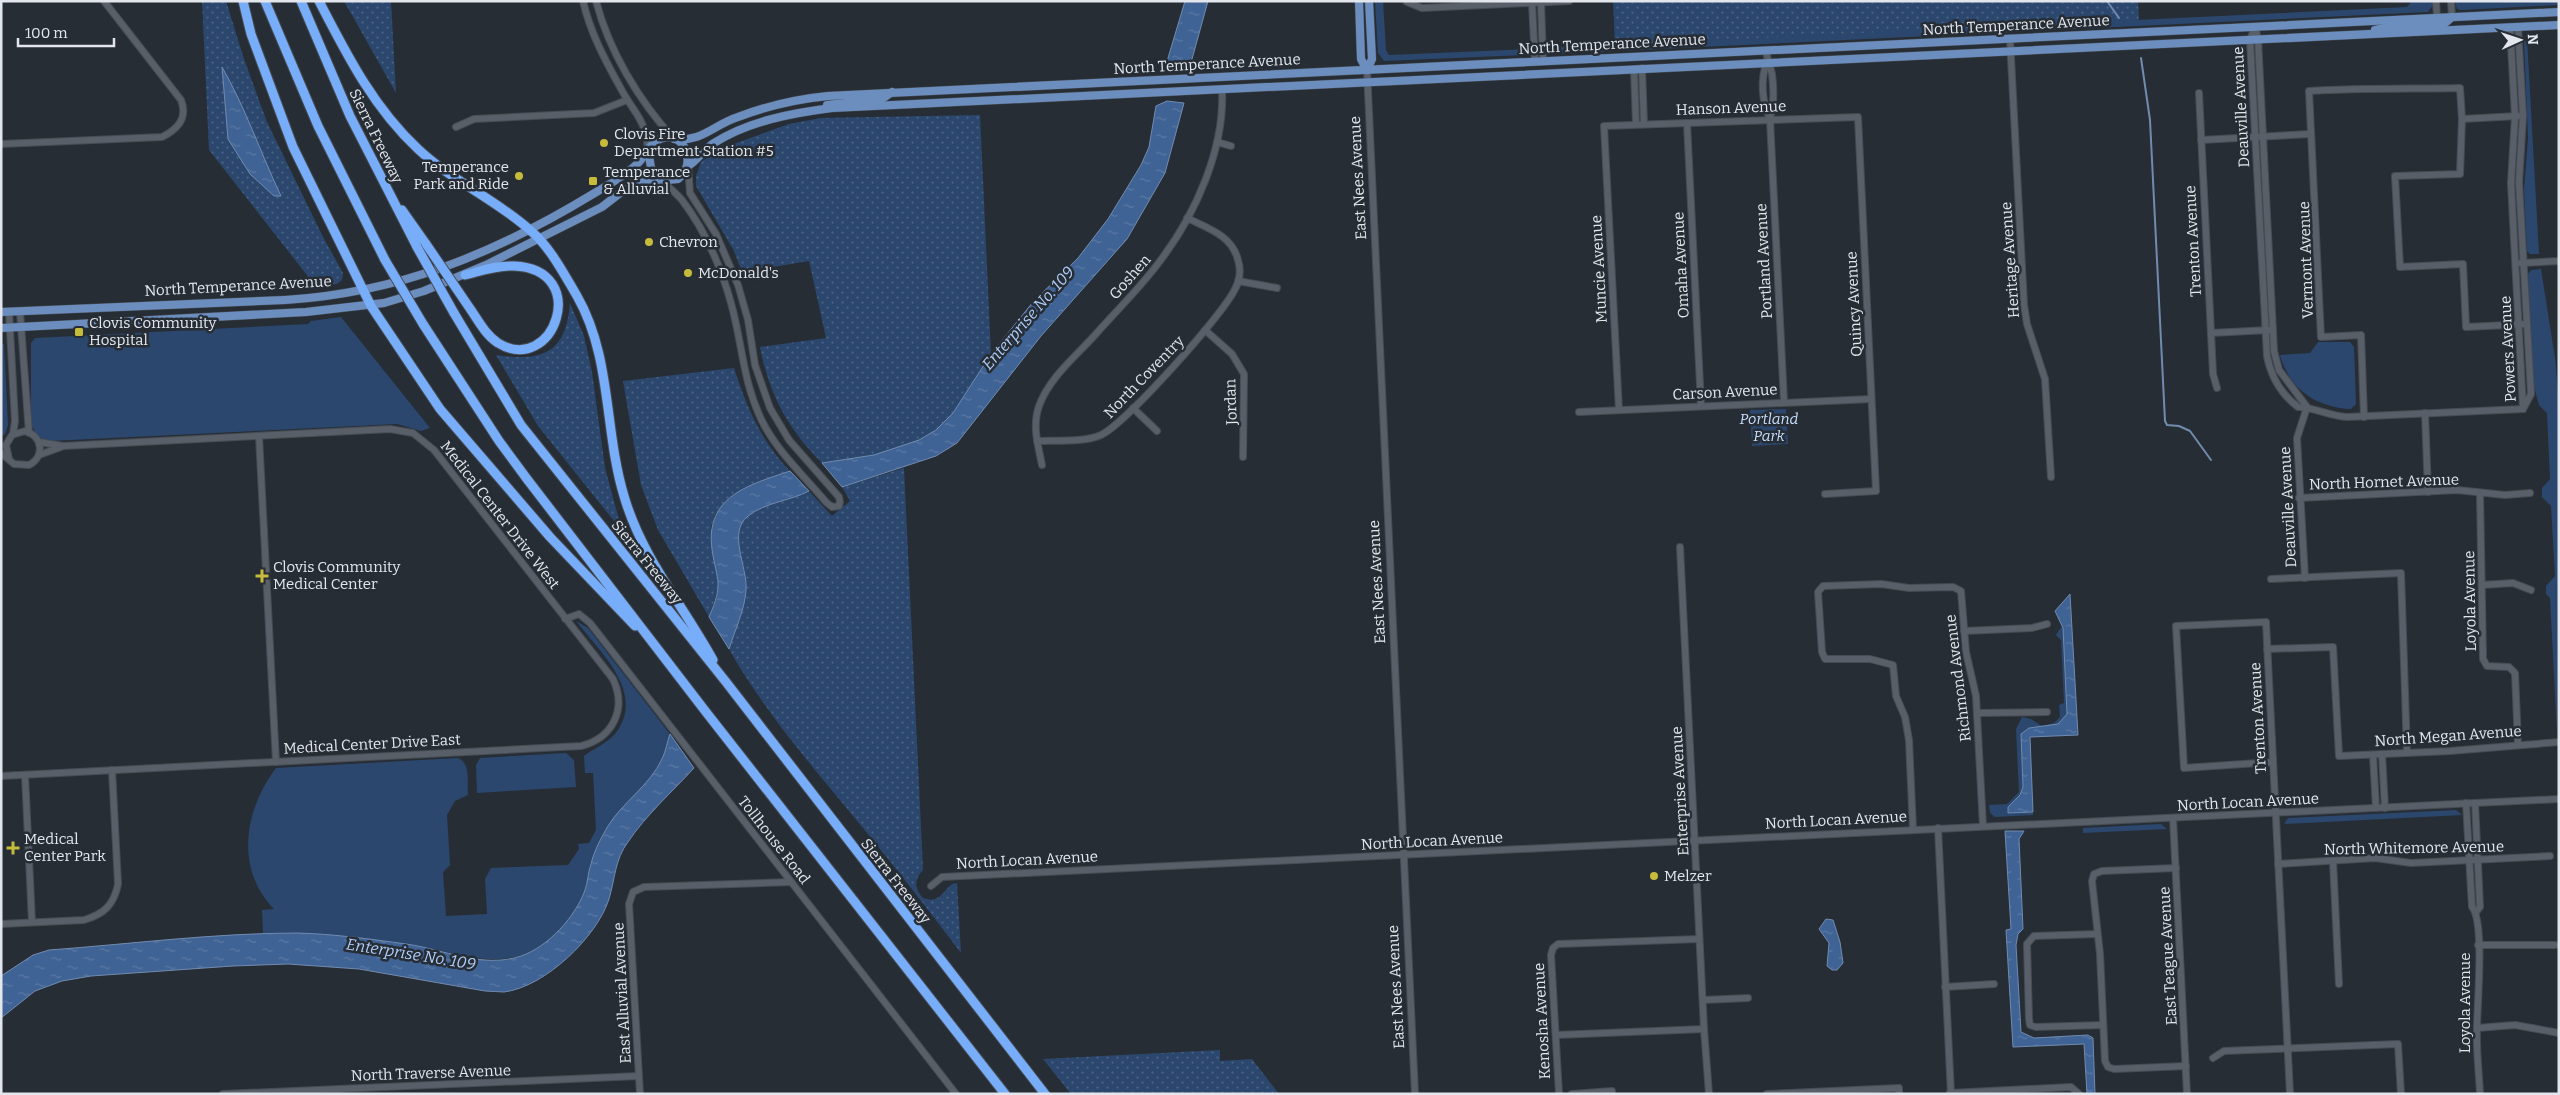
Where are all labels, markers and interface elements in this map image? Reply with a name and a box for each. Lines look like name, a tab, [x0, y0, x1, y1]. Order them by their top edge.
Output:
street label: North Temperance Avenue	[1922, 11, 2110, 39]
scale bar	[18, 15, 114, 47]
north arrow	[2495, 15, 2545, 65]
text: 100 m	[25, 24, 68, 42]
street label: North Temperance Avenue	[1518, 30, 1706, 58]
text: N	[2524, 34, 2541, 45]
street label: Deauville Avenue	[2229, 46, 2253, 168]
street label: North Temperance Avenue	[1113, 50, 1301, 78]
street label: Sierra Freeway	[345, 86, 407, 186]
street label: Hanson Avenue	[1676, 97, 1786, 119]
street label: East Nees Avenue	[1346, 116, 1370, 240]
place label: Clovis Fire Department Station #5	[614, 125, 774, 160]
marker: Clovis Fire Department Station #5	[598, 137, 610, 149]
place label: Temperance Park and Ride	[414, 158, 509, 193]
place label: Temperance & Alluvial	[603, 163, 690, 198]
marker: Temperance Park and Ride	[513, 170, 525, 182]
marker: Temperance & Alluvial	[587, 175, 599, 187]
street label: Trenton Avenue	[2181, 185, 2205, 297]
street label: Heritage Avenue	[1997, 201, 2023, 319]
street label: Vermont Avenue	[2295, 201, 2317, 319]
street label: Portland Avenue	[1752, 203, 1776, 319]
street label: Omaha Avenue	[1669, 211, 1693, 319]
street label: Muncie Avenue	[1587, 215, 1611, 323]
place label: Chevron	[659, 233, 718, 251]
marker: Chevron	[643, 236, 655, 248]
street label: Goshen	[1106, 250, 1155, 303]
street label: Quincy Avenue	[1842, 251, 1866, 357]
water label: Enterprise No. 109	[978, 262, 1078, 374]
place label: McDonald's	[698, 264, 779, 282]
marker: McDonald's	[682, 267, 694, 279]
street label: North Temperance Avenue	[144, 272, 332, 300]
street label: Powers Avenue	[2496, 295, 2520, 403]
place label: Clovis Community Hospital	[89, 314, 216, 349]
marker: Clovis Community Hospital	[73, 326, 85, 338]
street label: North Coventry	[1100, 332, 1188, 422]
street label: Jordan	[1221, 378, 1241, 426]
street label: Carson Avenue	[1672, 380, 1778, 404]
park label: Portland Park	[1740, 410, 1799, 445]
street label: Medical Center Drive West	[437, 437, 564, 593]
street label: Deauville Avenue	[2276, 446, 2300, 568]
street label: North Hornet Avenue	[2309, 470, 2459, 494]
street label: Sierra Freeway	[608, 516, 686, 608]
street label: East Nees Avenue	[1365, 520, 1389, 644]
street label: Loyola Avenue	[2460, 550, 2480, 652]
place label: Clovis Community Medical Center	[273, 558, 400, 593]
marker: Clovis Community Medical Center	[255, 569, 269, 583]
street label: Richmond Avenue	[1941, 613, 1975, 743]
street label: Trenton Avenue	[2246, 662, 2270, 774]
street label: North Megan Avenue	[2374, 722, 2522, 750]
street label: Enterprise Avenue	[1668, 726, 1692, 856]
street label: Medical Center Drive East	[283, 730, 462, 758]
street label: North Locan Avenue	[2177, 789, 2319, 815]
street label: Tollhouse Road	[734, 793, 814, 887]
street label: North Locan Avenue	[1765, 807, 1907, 833]
street label: North Locan Avenue	[1361, 828, 1503, 854]
place label: Medical Center Park	[24, 830, 106, 865]
street label: Sierra Freeway	[857, 835, 935, 927]
street label: North Whitemore Avenue	[2324, 837, 2504, 859]
marker: Medical Center Park	[6, 841, 20, 855]
street label: North Locan Avenue	[956, 847, 1098, 873]
place label: Melzer	[1664, 867, 1712, 885]
marker: Melzer	[1648, 870, 1660, 882]
street label: East Teague Avenue	[2155, 886, 2181, 1026]
street label: East Alluvial Avenue	[609, 922, 635, 1064]
street label: East Nees Avenue	[1384, 925, 1408, 1049]
water label: Enterprise No. 109	[345, 934, 477, 974]
street label: Loyola Avenue	[2456, 953, 2474, 1053]
street label: Kenosha Avenue	[1530, 962, 1554, 1080]
street label: North Traverse Avenue	[351, 1061, 511, 1085]

